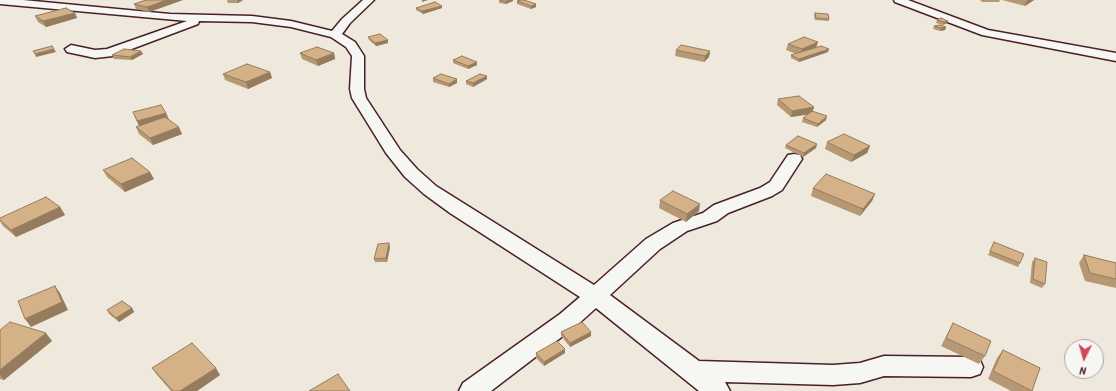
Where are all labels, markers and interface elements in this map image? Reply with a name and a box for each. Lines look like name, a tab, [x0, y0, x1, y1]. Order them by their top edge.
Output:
north arrow	[1064, 339, 1104, 379]
text: N	[1079, 361, 1087, 379]

